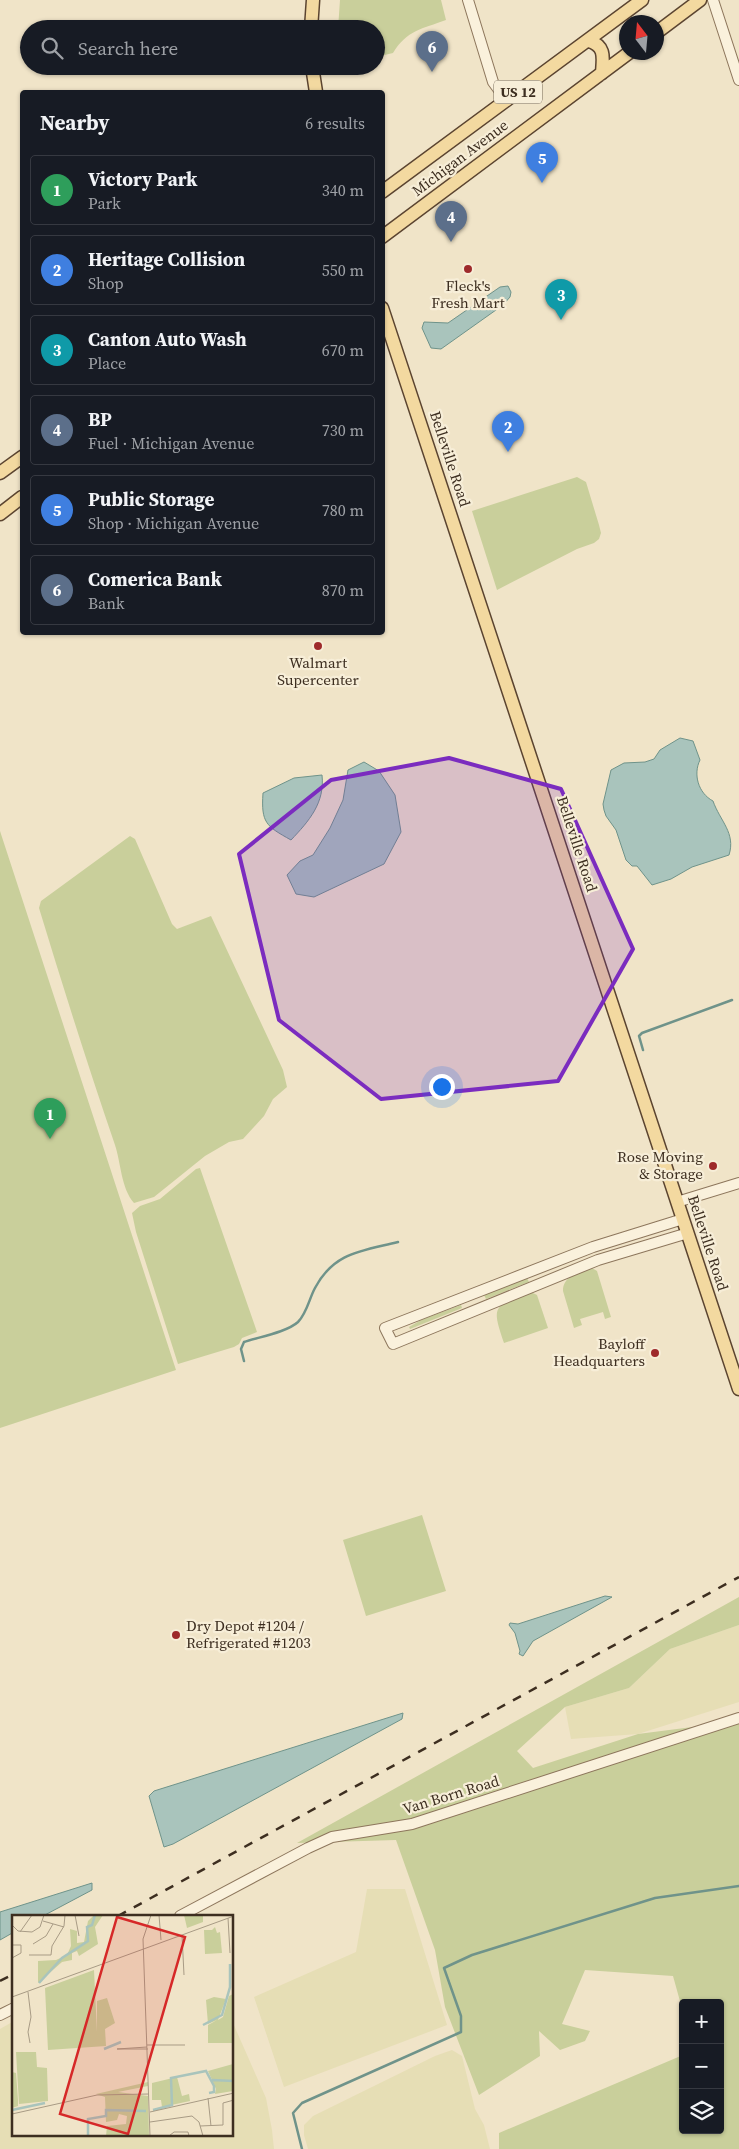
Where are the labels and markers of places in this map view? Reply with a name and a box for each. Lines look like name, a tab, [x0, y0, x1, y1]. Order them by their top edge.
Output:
pin: 6	[416, 31, 448, 72]
pin: 5	[526, 142, 558, 183]
pin: 4	[435, 201, 467, 242]
marker: Fleck's Fresh Mart	[462, 263, 474, 275]
place label: Fleck's Fresh Mart	[431, 275, 505, 313]
pin: 3	[545, 279, 577, 320]
pin: 2	[492, 411, 524, 452]
marker: Walmart Supercenter	[312, 640, 324, 652]
place label: Walmart Supercenter	[277, 652, 359, 690]
pin: 1	[34, 1098, 66, 1139]
place label: Rose Moving & Storage	[617, 1146, 703, 1184]
marker: Rose Moving & Storage	[707, 1160, 719, 1172]
place label: Bayloff Headquarters	[553, 1333, 646, 1371]
marker: Bayloff Headquarters	[649, 1347, 661, 1359]
place label: Dry Depot #1204 / Refrigerated #1203	[186, 1615, 311, 1653]
marker: Dry Depot #1204 / Refrigerated #1203	[170, 1629, 182, 1641]

